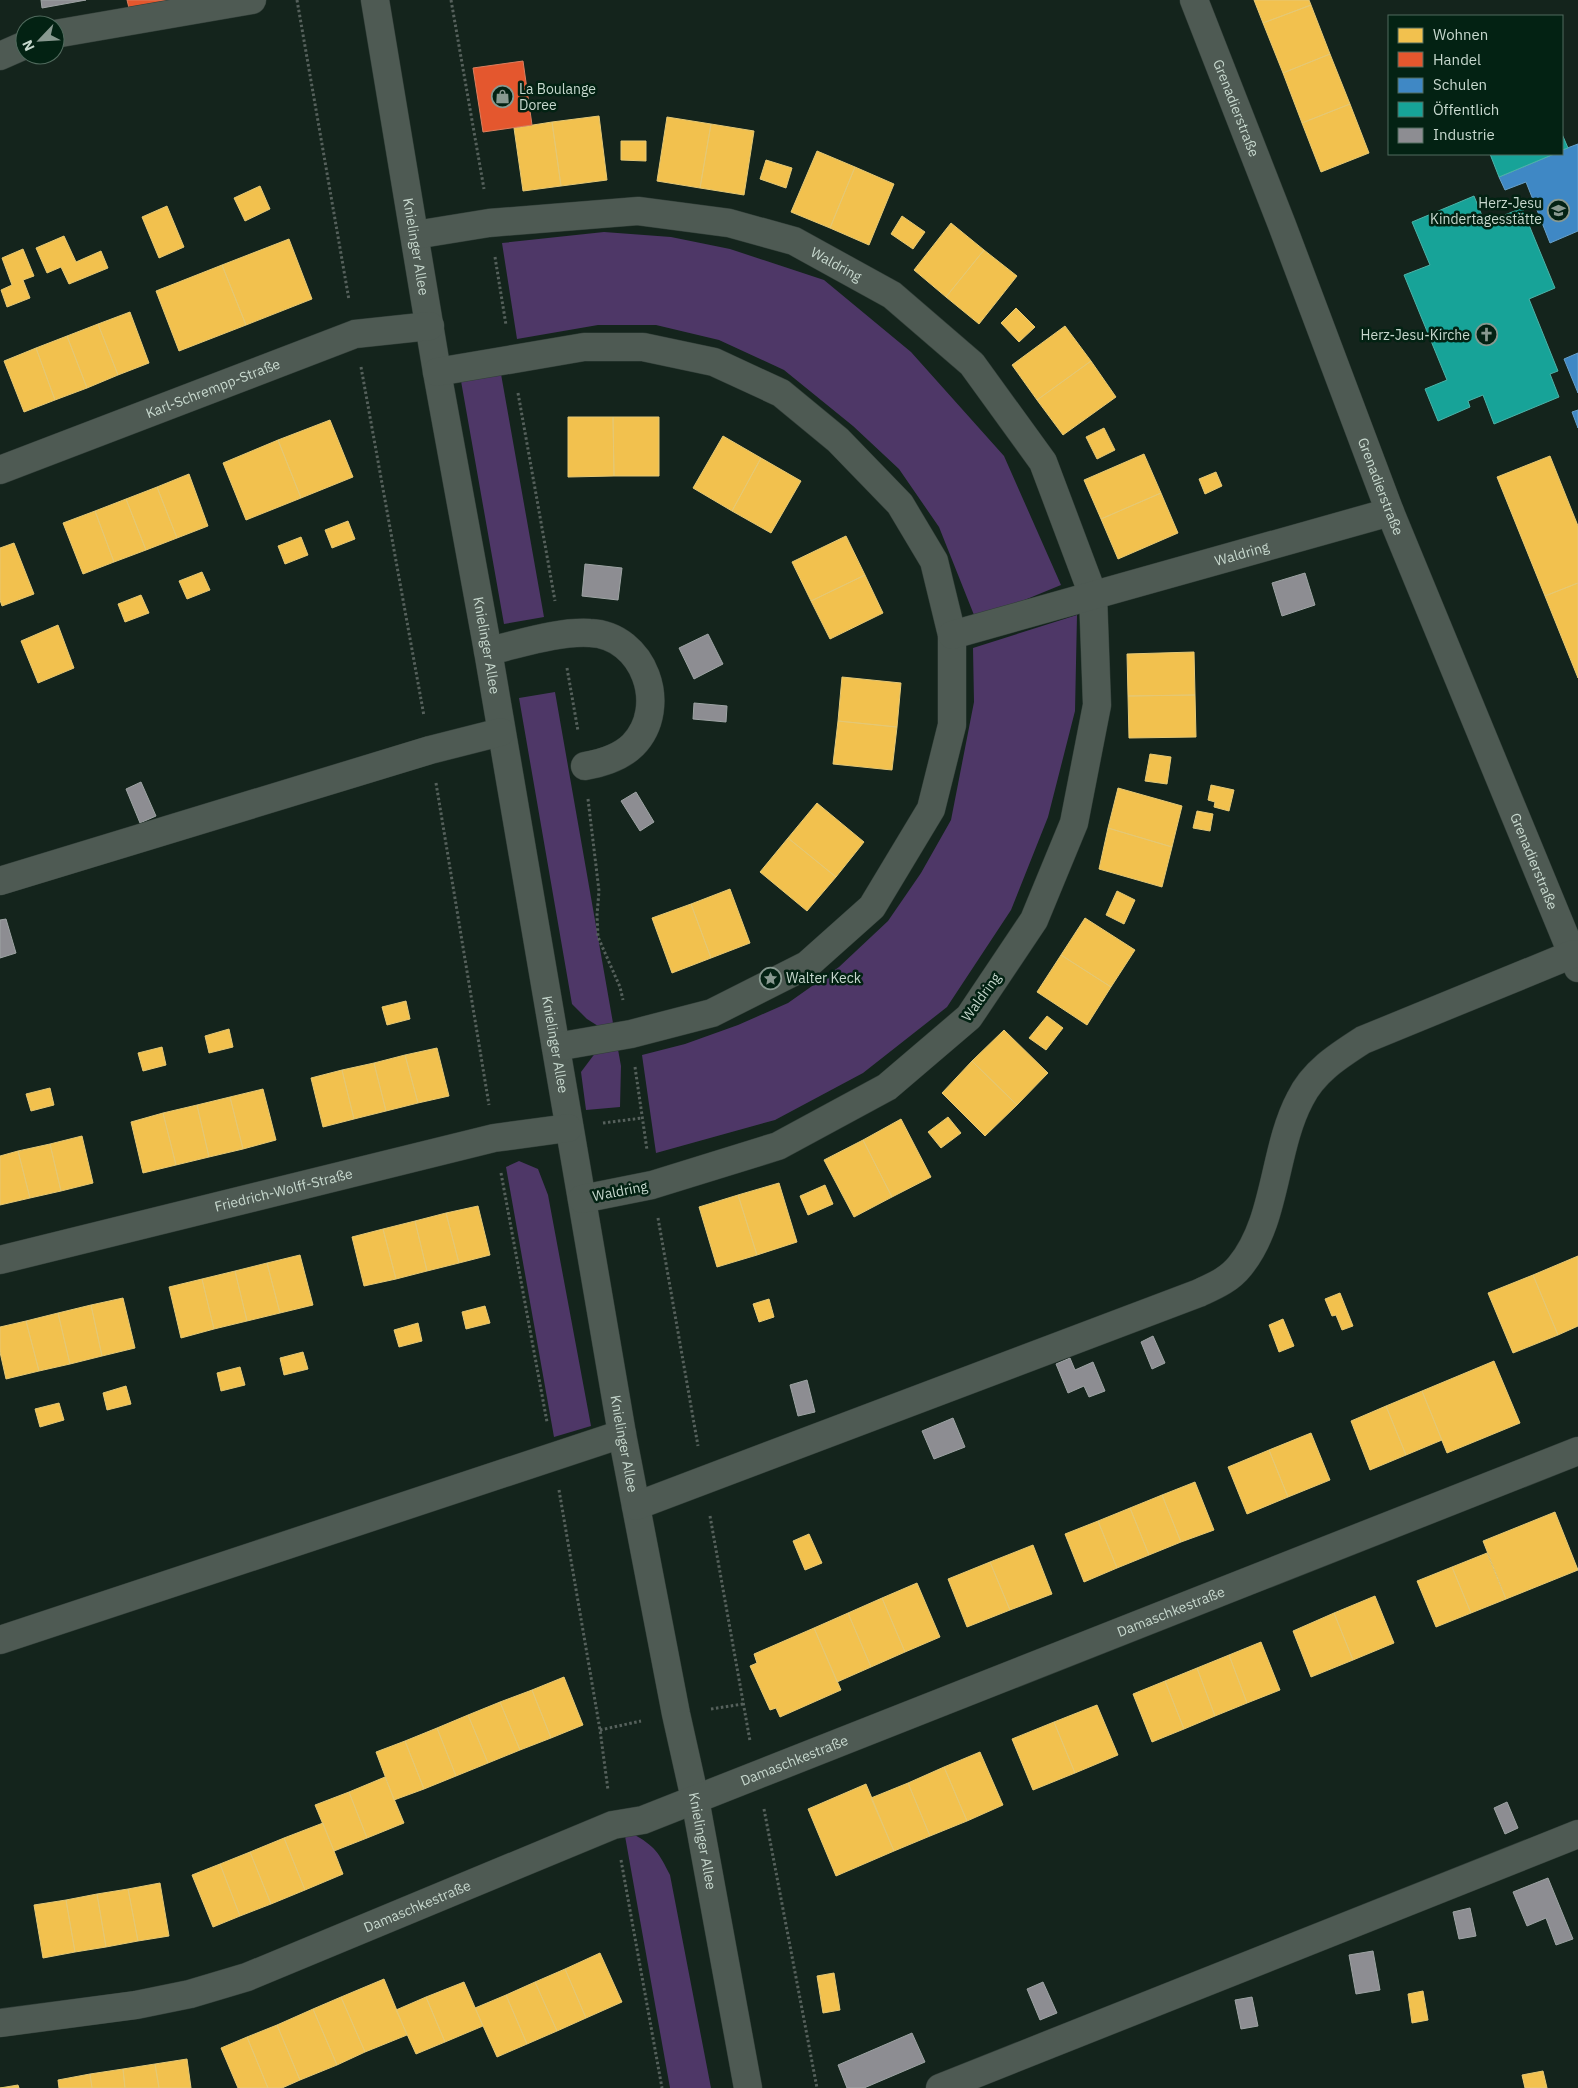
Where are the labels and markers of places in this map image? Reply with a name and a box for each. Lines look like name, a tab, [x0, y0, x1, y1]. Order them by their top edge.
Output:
place label: La Boulange Doree	[519, 80, 596, 114]
shop icon: La Boulange Doree	[491, 85, 515, 109]
place label: Herz-Jesu Kindertagesstätte	[1430, 194, 1542, 228]
school or university icon: Herz-Jesu Kindertagesstätte	[1546, 199, 1570, 223]
church icon: Herz-Jesu-Kirche	[1474, 323, 1498, 347]
place label: Herz-Jesu-Kirche	[1361, 326, 1470, 344]
place icon: Walter Keck	[758, 966, 782, 990]
place label: Walter Keck	[786, 969, 862, 987]

